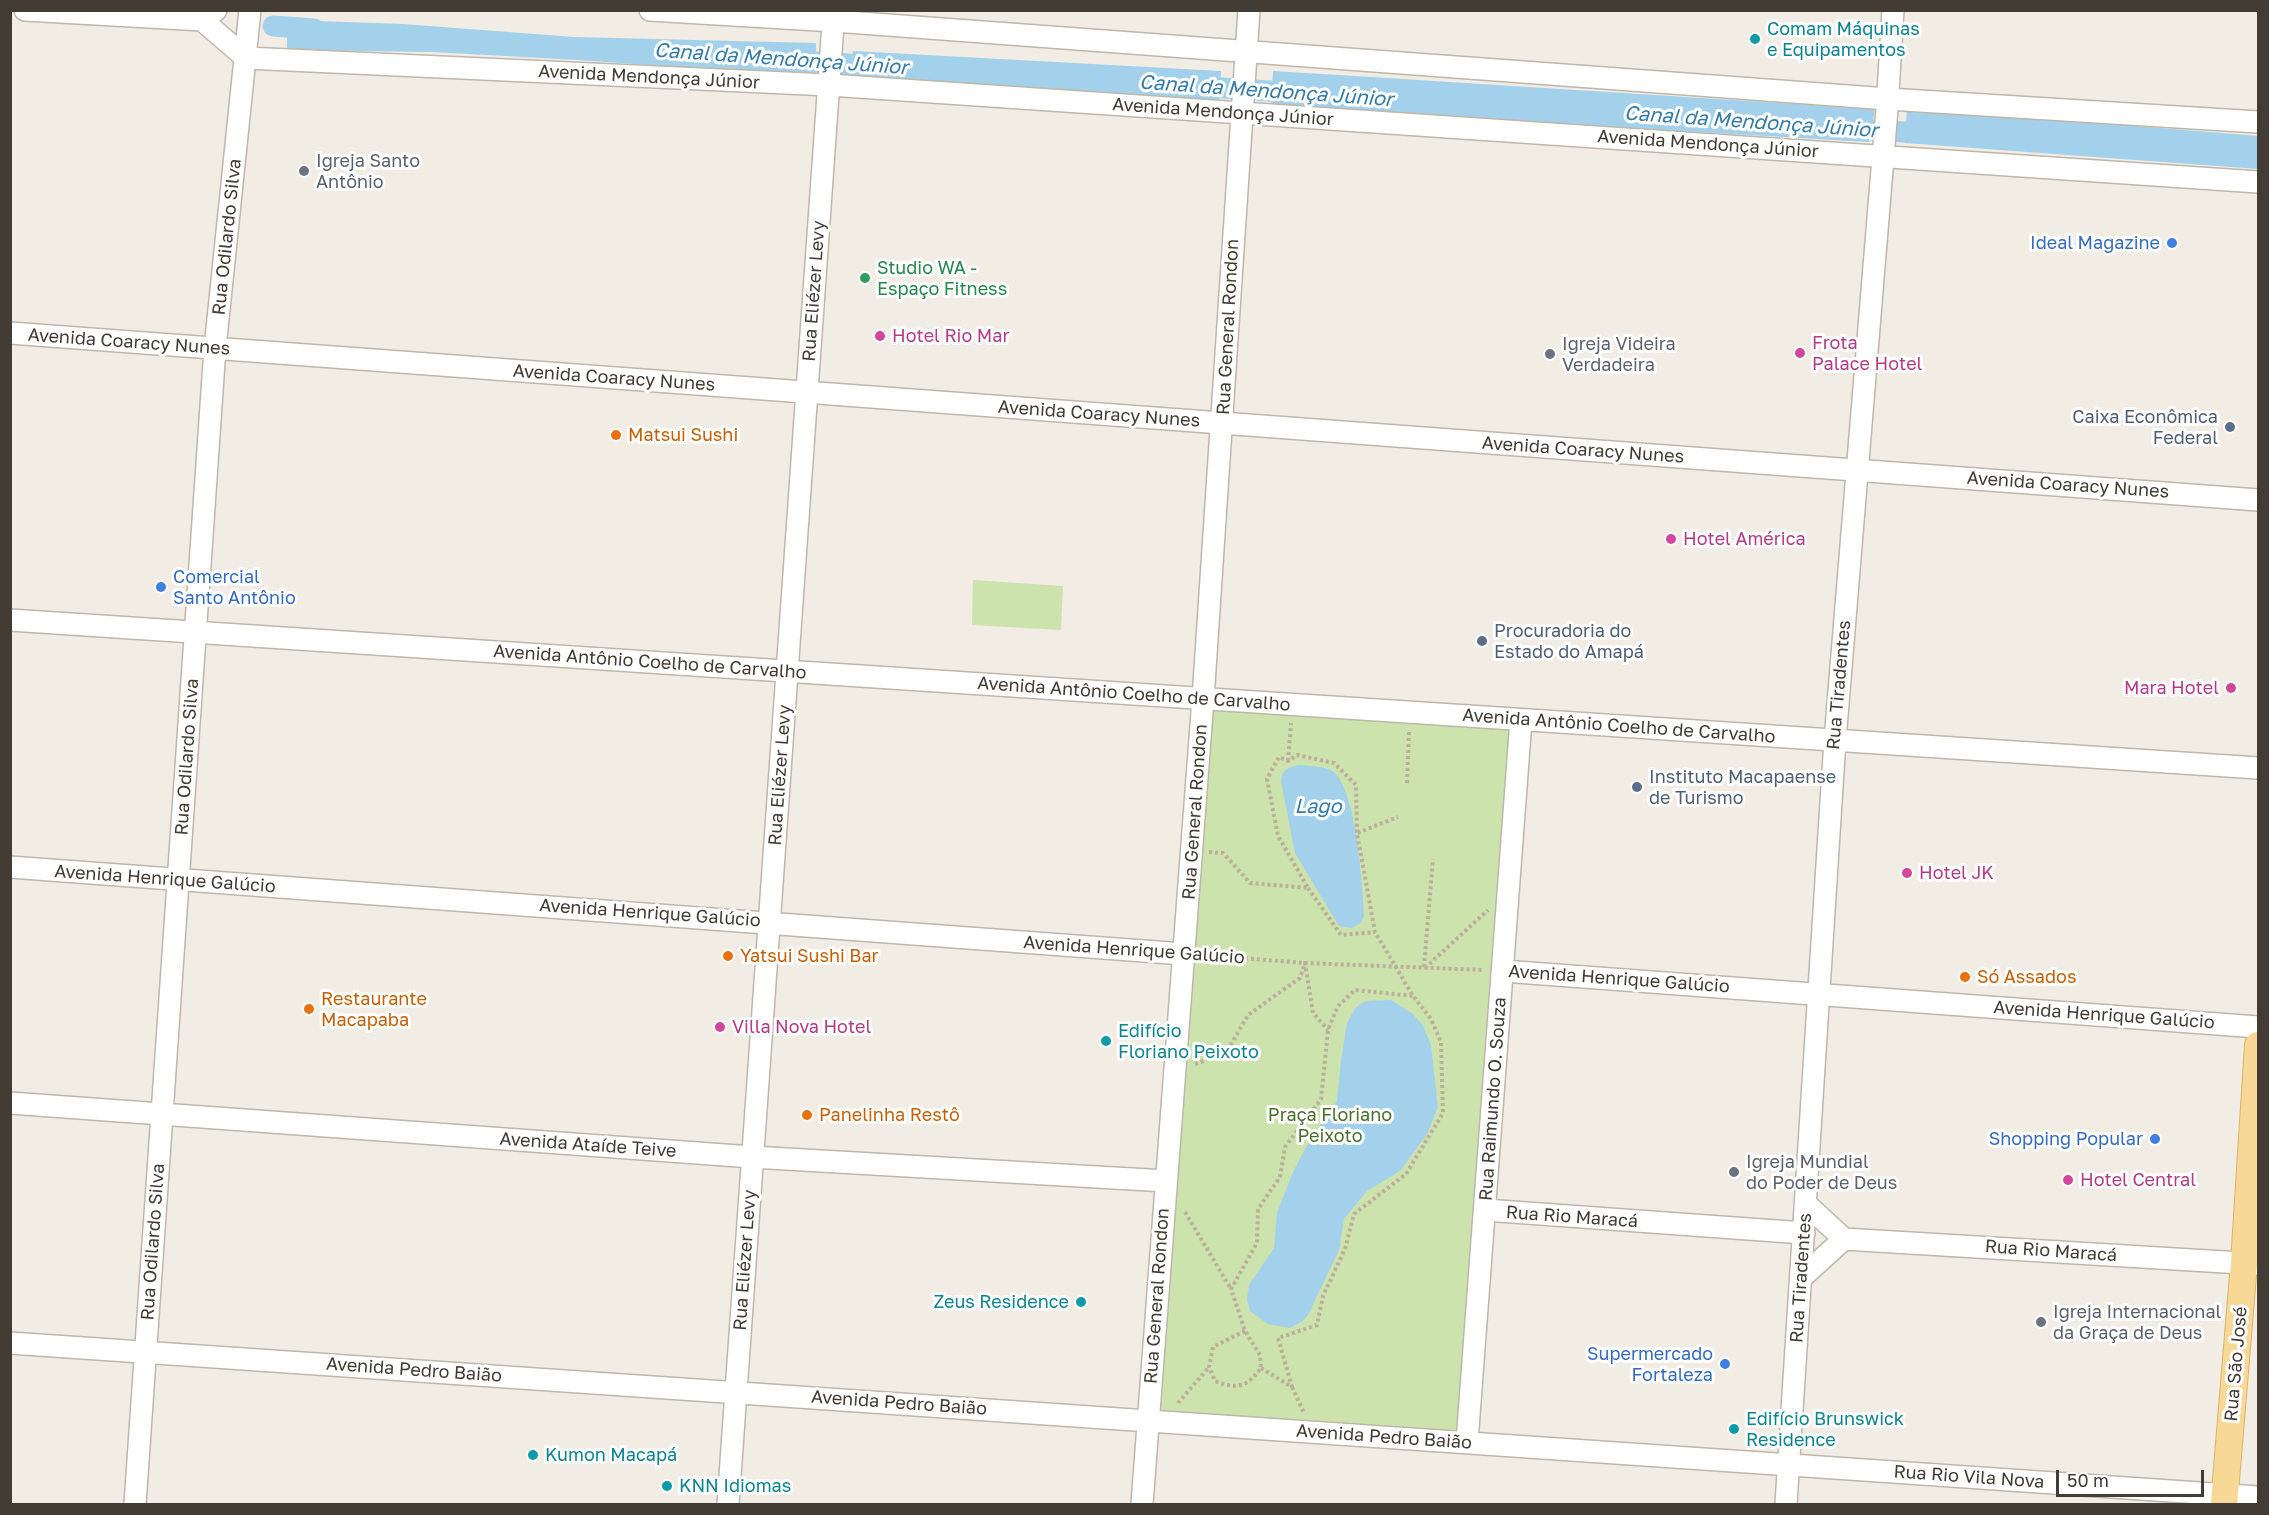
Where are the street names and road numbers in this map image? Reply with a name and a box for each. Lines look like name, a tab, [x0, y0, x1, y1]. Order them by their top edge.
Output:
street label: Avenida Mendonça Júnior	[538, 60, 760, 94]
street label: Avenida Mendonça Júnior	[1112, 93, 1334, 131]
street label: Avenida Mendonça Júnior	[1597, 125, 1819, 163]
street label: Rua Odilardo Silva	[208, 158, 246, 316]
street label: Rua Eliézer Levy	[798, 220, 830, 362]
street label: Rua General Rondon	[1213, 238, 1243, 416]
street label: Avenida Coaracy Nunes	[27, 324, 231, 360]
street label: Avenida Coaracy Nunes	[512, 360, 716, 396]
street label: Avenida Coaracy Nunes	[997, 396, 1201, 432]
street label: Avenida Coaracy Nunes	[1481, 432, 1685, 468]
street label: Avenida Coaracy Nunes	[1966, 467, 2170, 503]
street label: Rua Tiradentes	[1823, 619, 1855, 751]
street label: Avenida Antônio Coelho de Carvalho	[493, 640, 807, 684]
street label: Avenida Antônio Coelho de Carvalho	[977, 672, 1291, 716]
street label: Rua Odilardo Silva	[171, 678, 203, 836]
street label: Rua Eliézer Levy	[764, 704, 796, 846]
street label: Avenida Antônio Coelho de Carvalho	[1462, 704, 1776, 748]
street label: Rua General Rondon	[1178, 723, 1212, 901]
street label: Avenida Henrique Galúcio	[54, 860, 276, 898]
street label: Avenida Henrique Galúcio	[539, 894, 761, 932]
street label: Avenida Henrique Galúcio	[1023, 931, 1245, 969]
street label: Avenida Henrique Galúcio	[1508, 960, 1730, 998]
street label: Rua Raimundo O. Souza	[1475, 996, 1511, 1202]
street label: Avenida Henrique Galúcio	[1993, 996, 2215, 1034]
street label: Avenida Ataíde Teive	[499, 1128, 677, 1162]
street label: Rua Odilardo Silva	[137, 1163, 169, 1321]
street label: Rua Eliézer Levy	[729, 1189, 761, 1331]
street label: Rua Rio Maracá	[1505, 1202, 1639, 1232]
street label: Rua General Rondon	[1140, 1207, 1174, 1385]
street label: Rua Tiradentes	[1786, 1212, 1816, 1344]
street label: Rua Rio Maracá	[1984, 1236, 2118, 1266]
street label: Rua São José	[2220, 1306, 2252, 1422]
street label: Avenida Pedro Baião	[325, 1353, 503, 1387]
street label: Avenida Pedro Baião	[810, 1386, 988, 1420]
street label: Avenida Pedro Baião	[1295, 1420, 1473, 1454]
street label: Rua Rio Vila Nova	[1893, 1461, 2045, 1493]

